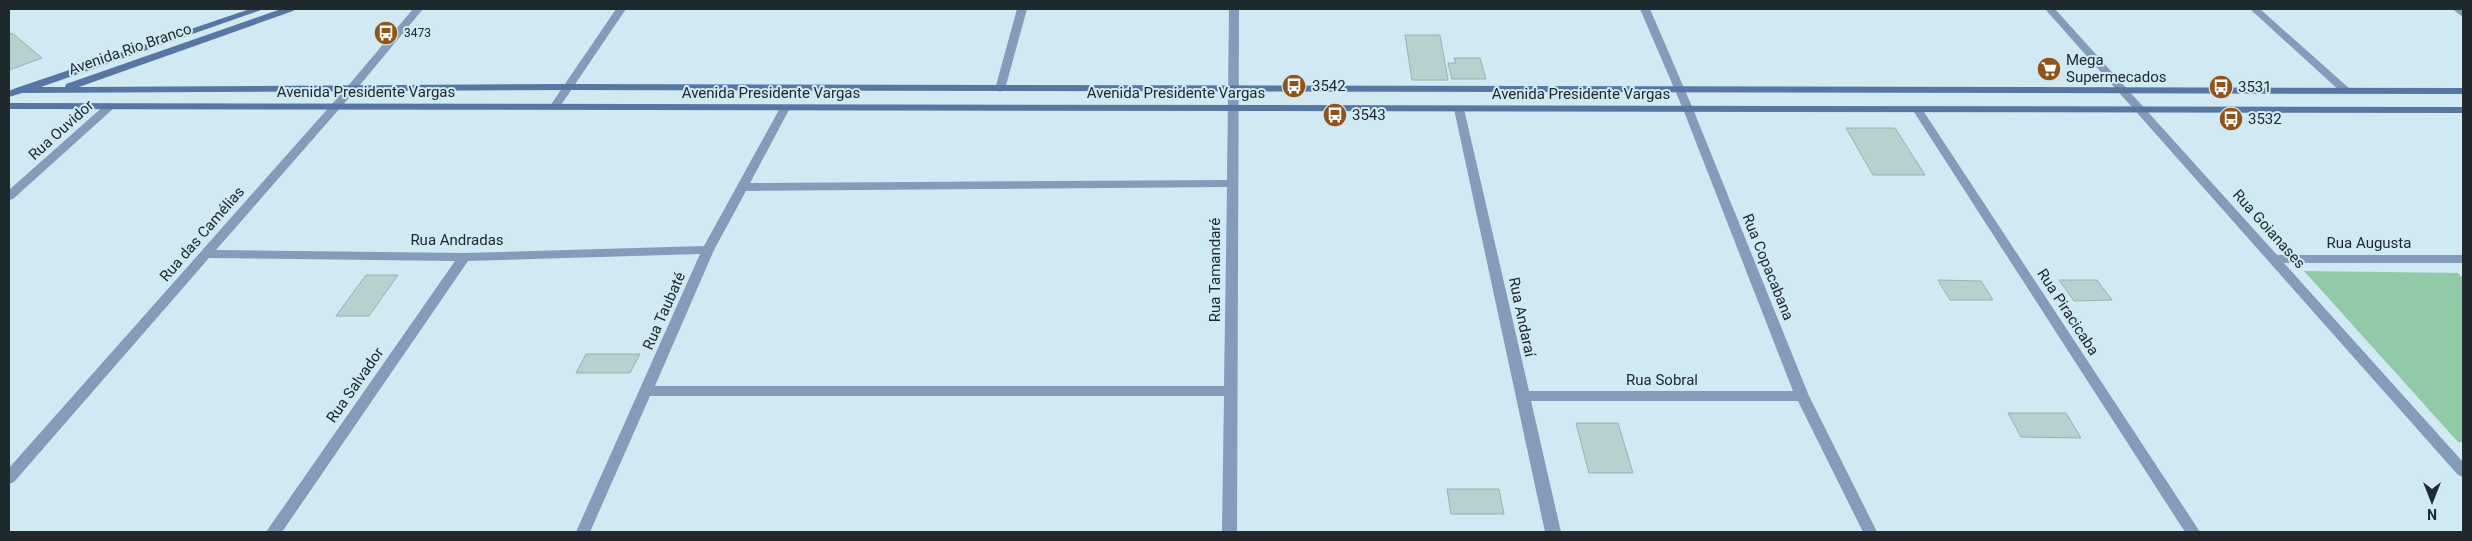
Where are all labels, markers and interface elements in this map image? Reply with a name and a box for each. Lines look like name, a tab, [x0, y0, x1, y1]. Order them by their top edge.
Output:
street label: Avenida Rio Branco	[66, 19, 194, 79]
bus stop icon: 3473	[373, 20, 399, 46]
place label: 3473	[404, 26, 431, 40]
place label: Mega Supermecados	[2066, 51, 2167, 86]
supermarket icon: Mega Supermecados	[2036, 56, 2062, 82]
bus stop icon: 3542	[1281, 73, 1307, 99]
bus stop icon: 3531	[2208, 74, 2234, 100]
place label: 3542	[1312, 77, 1346, 95]
place label: 3531	[2238, 78, 2272, 96]
street label: Avenida Presidente Vargas	[277, 83, 455, 101]
street label: Avenida Presidente Vargas	[682, 84, 860, 102]
street label: Avenida Presidente Vargas	[1087, 84, 1265, 102]
street label: Avenida Presidente Vargas	[1492, 85, 1670, 103]
street label: Rua Ouvidor	[25, 96, 97, 164]
bus stop icon: 3543	[1322, 102, 1348, 128]
place label: 3543	[1352, 106, 1386, 124]
bus stop icon: 3532	[2218, 106, 2244, 132]
place label: 3532	[2248, 110, 2282, 128]
street label: Rua das Camélias	[156, 183, 248, 285]
street label: Rua Goianases	[2229, 186, 2309, 272]
street label: Rua Copacabana	[1738, 211, 1798, 323]
street label: Rua Tamandaré	[1206, 218, 1224, 322]
street label: Rua Andradas	[410, 231, 504, 249]
street label: Rua Augusta	[2327, 234, 2411, 252]
street label: Rua Piracicaba	[2033, 265, 2103, 359]
street label: Rua Taubaté	[639, 269, 689, 353]
street label: Rua Andaraí	[1505, 276, 1539, 360]
street label: Rua Salvador	[323, 344, 387, 426]
street label: Rua Sobral	[1626, 371, 1698, 389]
north arrow	[2407, 476, 2457, 526]
text: N	[2427, 506, 2437, 522]

